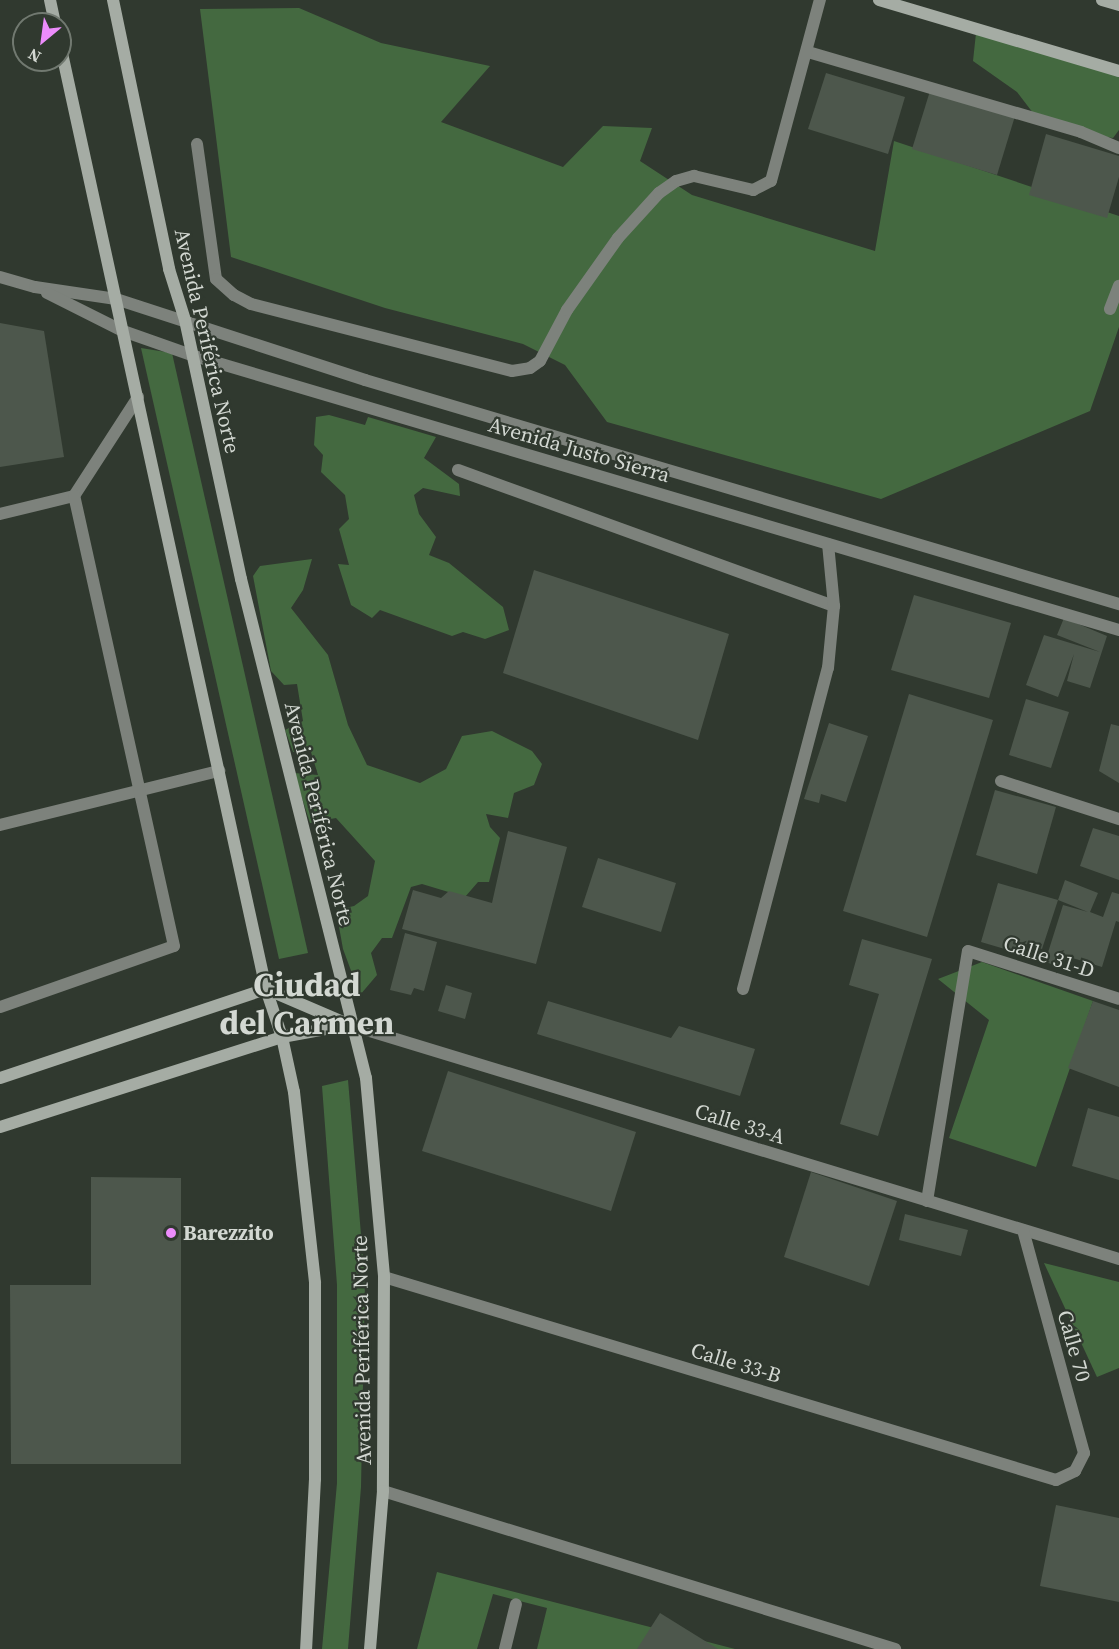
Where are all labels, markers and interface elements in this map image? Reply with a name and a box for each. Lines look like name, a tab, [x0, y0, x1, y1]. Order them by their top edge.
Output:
north arrow	[12, 12, 72, 72]
text: N	[24, 44, 45, 68]
street label: Avenida Periférica Norte	[169, 226, 245, 456]
street label: Avenida Justo Sierra	[485, 412, 673, 488]
street label: Avenida Periférica Norte	[279, 699, 359, 929]
street label: Calle 31-D	[1000, 930, 1098, 984]
district label: Ciudad del Carmen	[220, 965, 394, 1043]
street label: Calle 33-A	[692, 1098, 788, 1150]
place label: Barezzito	[183, 1220, 274, 1246]
marker: Barezzito	[164, 1226, 178, 1240]
street label: Avenida Periférica Norte	[347, 1235, 377, 1465]
street label: Calle 70	[1052, 1307, 1096, 1385]
street label: Calle 33-B	[688, 1337, 784, 1389]

